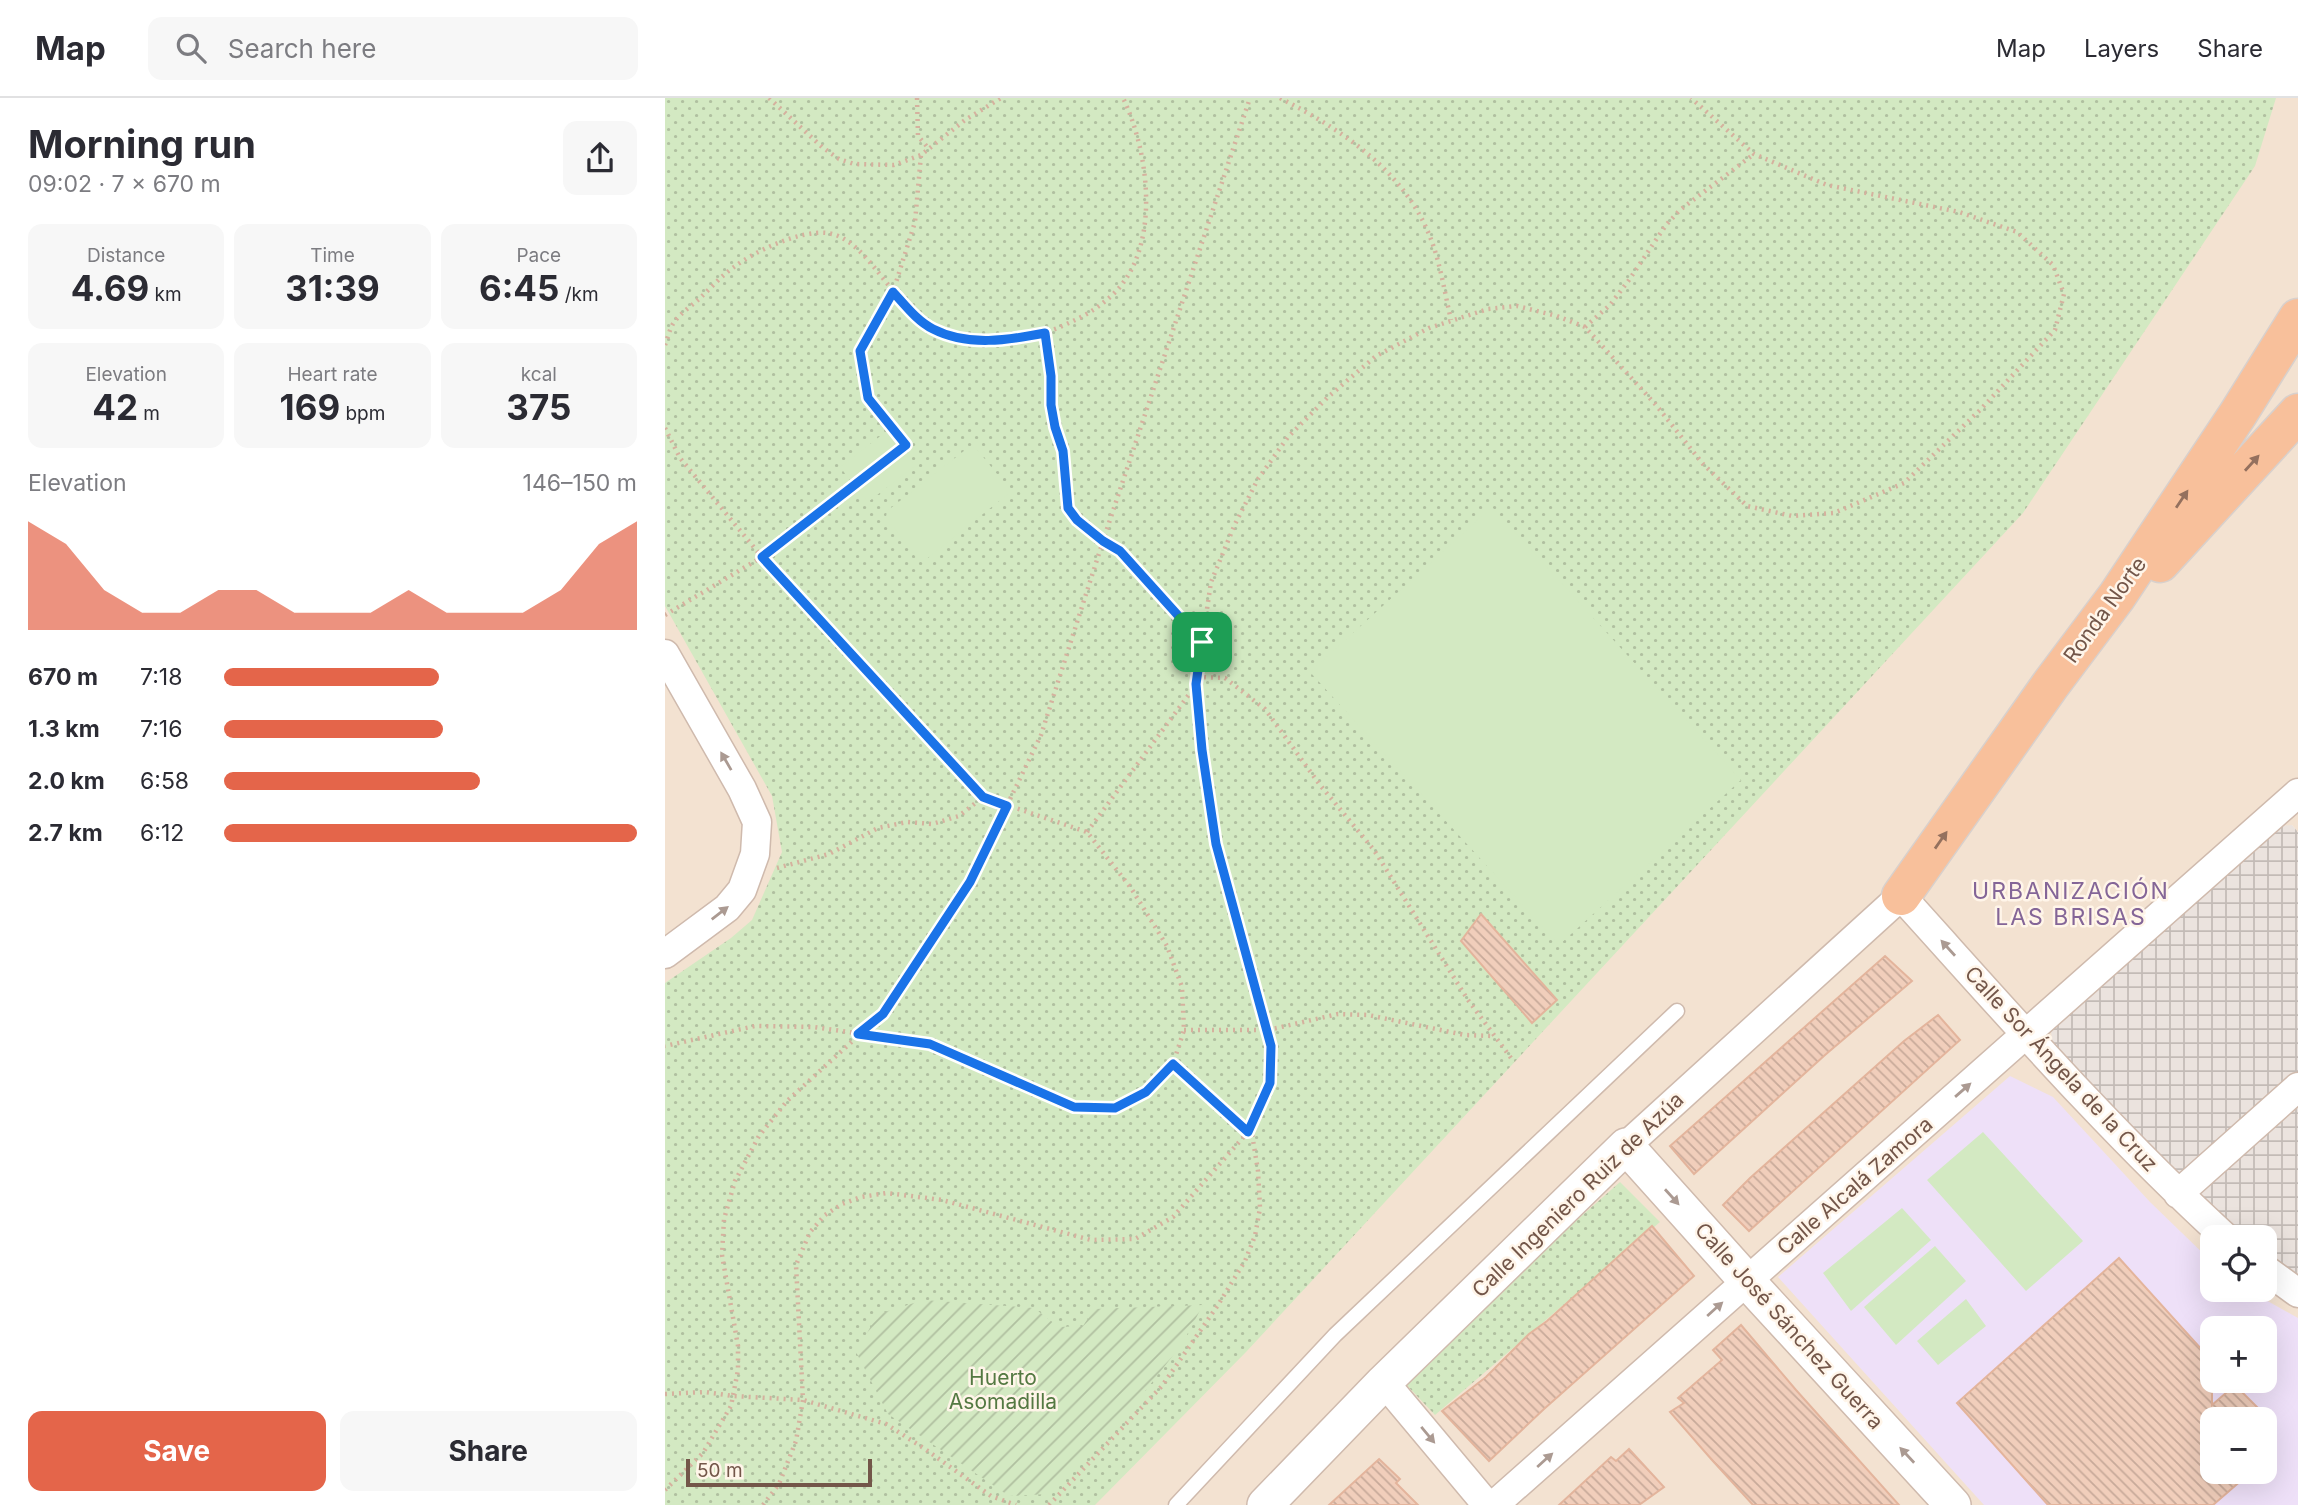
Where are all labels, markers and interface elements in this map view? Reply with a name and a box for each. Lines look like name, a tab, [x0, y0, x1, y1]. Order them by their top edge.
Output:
search box	[148, 17, 638, 80]
text: Map	[35, 28, 106, 68]
icon: search	[172, 29, 210, 67]
text: Search here	[228, 33, 376, 64]
text: Map	[1996, 34, 2046, 63]
text: Layers	[2084, 34, 2159, 63]
text: Share	[2197, 34, 2263, 63]
text: Morning run	[28, 121, 256, 167]
button: share	[563, 121, 637, 195]
text: 09:02 · 7 × 670 m	[28, 170, 221, 198]
text: Distance	[87, 244, 165, 267]
text: Time	[310, 244, 355, 267]
text: Pace	[516, 244, 561, 267]
text: 4.69	[71, 267, 149, 309]
text: 31:39	[285, 267, 380, 309]
text: 6:45	[479, 267, 559, 309]
text: km	[149, 283, 182, 306]
text: /km	[559, 283, 599, 306]
text: Elevation	[85, 363, 167, 386]
text: Heart rate	[287, 363, 377, 386]
text: kcal	[521, 363, 557, 386]
text: 42	[92, 386, 138, 428]
text: 169	[280, 386, 340, 428]
text: 375	[506, 386, 571, 428]
text: m	[138, 402, 160, 425]
text: bpm	[340, 402, 385, 425]
one-way arrow	[2244, 455, 2260, 472]
text: Elevation	[28, 469, 127, 497]
text: 146–150 m	[523, 469, 637, 497]
one-way arrow	[2175, 490, 2189, 508]
street label: Ronda Norte	[2058, 552, 2151, 667]
pin	[1172, 612, 1232, 672]
icon: arrive	[1183, 623, 1221, 661]
text: 670 m	[28, 663, 98, 691]
text: 7:18	[140, 663, 182, 691]
text: 1.3 km	[28, 715, 100, 743]
text: 7:16	[140, 715, 183, 743]
one-way arrow	[720, 751, 732, 770]
text: 2.0 km	[28, 767, 105, 795]
text: 6:58	[140, 767, 189, 795]
text: 2.7 km	[28, 819, 103, 847]
text: 6:12	[140, 819, 184, 847]
one-way arrow	[1934, 831, 1948, 849]
district label: URBANIZACIÓN LAS BRISAS	[1972, 877, 2170, 931]
one-way arrow	[710, 905, 728, 920]
one-way arrow	[1940, 939, 1956, 957]
street label: Calle Sor Ángela de la Cruz	[1960, 960, 2164, 1176]
one-way arrow	[1955, 1083, 1972, 1098]
street label: Calle Ingeniero Ruiz de Azúa	[1467, 1087, 1689, 1302]
street label: Calle Alcalá Zamora	[1772, 1111, 1937, 1260]
one-way arrow	[1664, 1188, 1680, 1206]
street label: Calle José Sánchez Guerra	[1690, 1217, 1889, 1434]
map controls	[2200, 1225, 2277, 1484]
button: locate	[2200, 1225, 2277, 1302]
one-way arrow	[1706, 1301, 1723, 1317]
button: +	[2200, 1316, 2277, 1393]
park label: Huerto Asomadilla	[949, 1365, 1057, 1414]
button: −	[2200, 1407, 2277, 1484]
button: Save	[28, 1411, 326, 1491]
button: Share	[340, 1411, 637, 1491]
one-way arrow	[1420, 1425, 1435, 1443]
one-way arrow	[1899, 1446, 1915, 1464]
one-way arrow	[1536, 1452, 1554, 1468]
scale bar	[686, 1456, 871, 1488]
text: 50 m	[697, 1459, 743, 1482]

